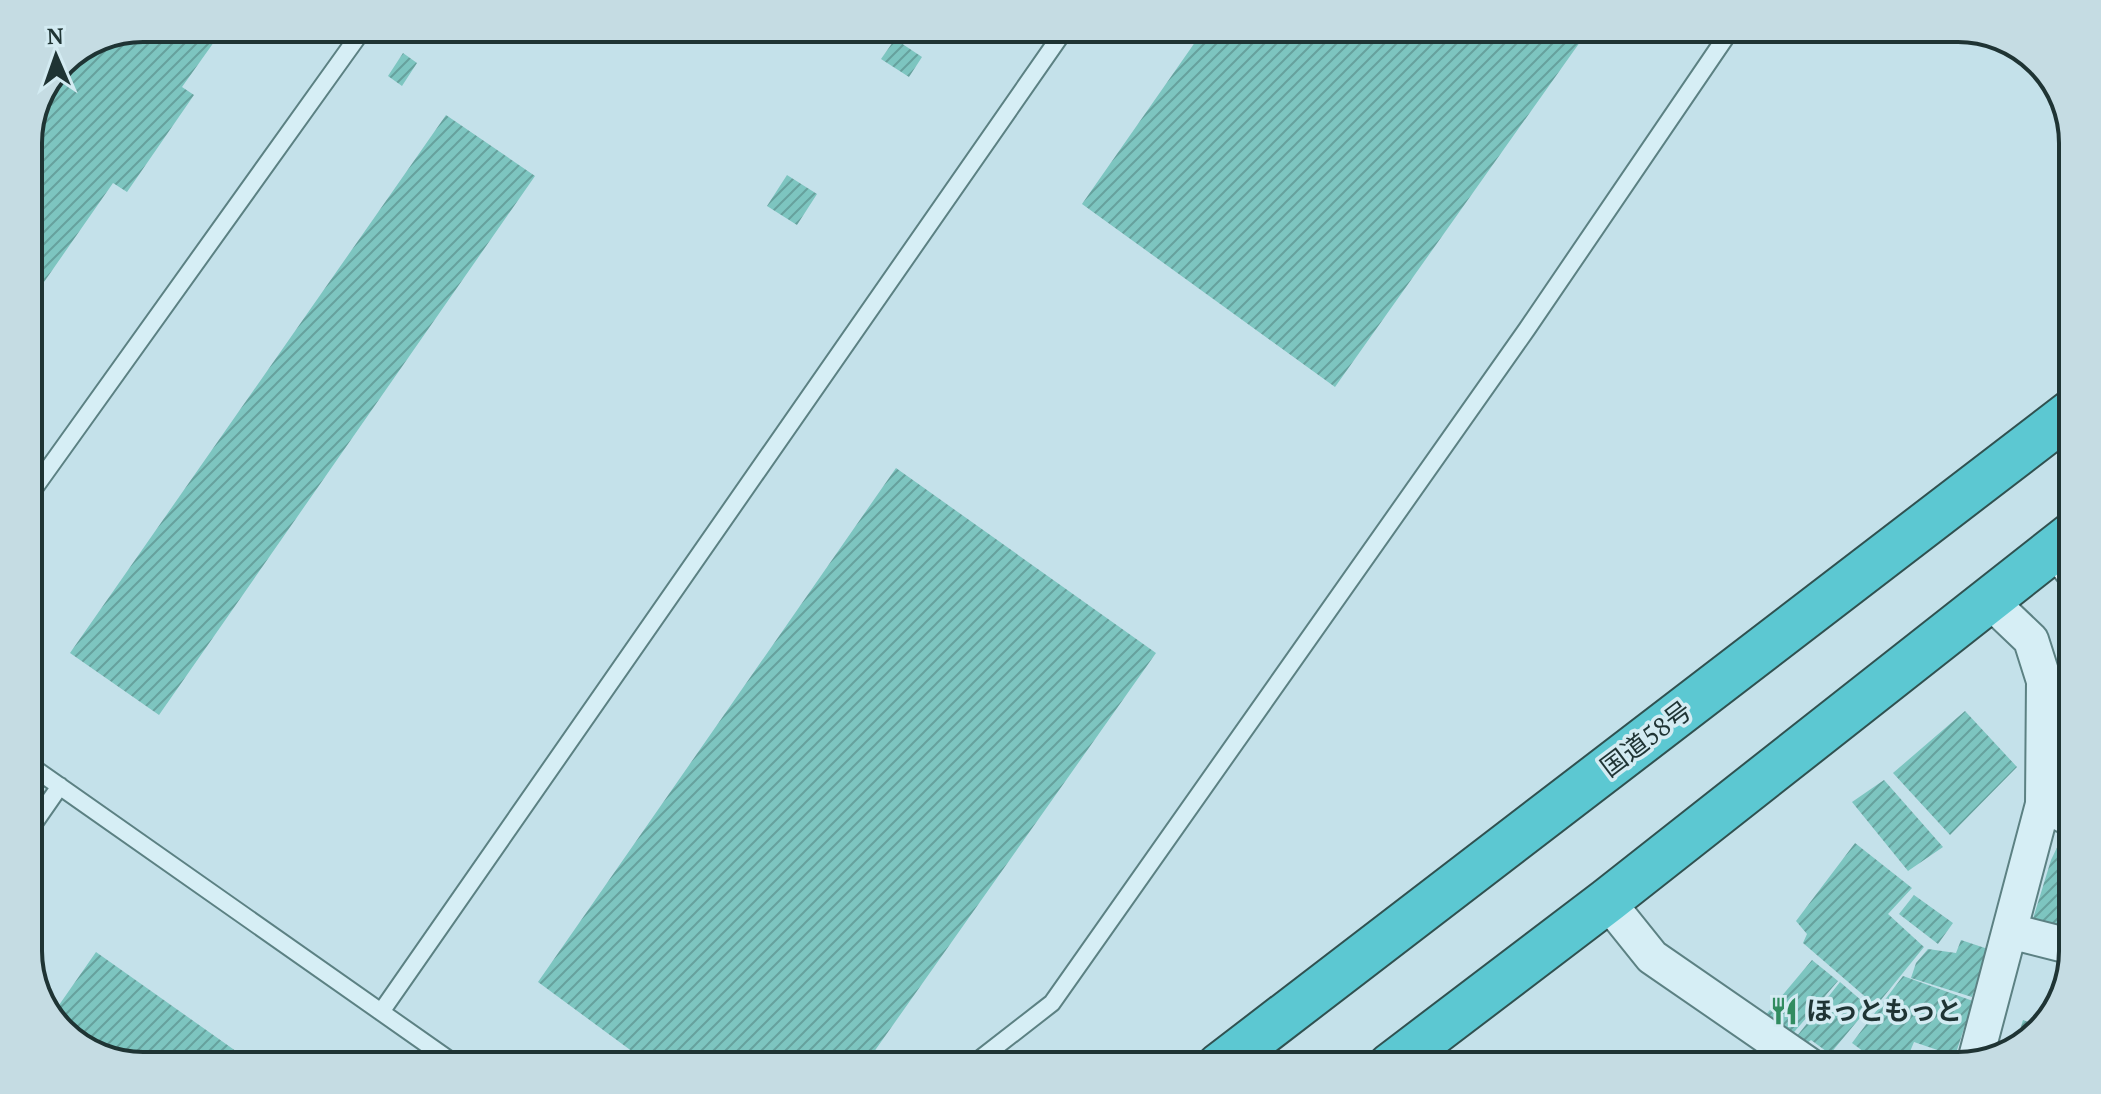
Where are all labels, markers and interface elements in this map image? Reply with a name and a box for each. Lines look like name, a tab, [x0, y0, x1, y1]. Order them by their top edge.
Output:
north arrow	[16, 16, 96, 96]
text: N	[46, 21, 64, 50]
street label: 国道58号	[1593, 693, 1698, 784]
place label: ほっともっと	[1806, 993, 1962, 1027]
restaurant icon: ほっともっと	[1769, 996, 1799, 1026]

